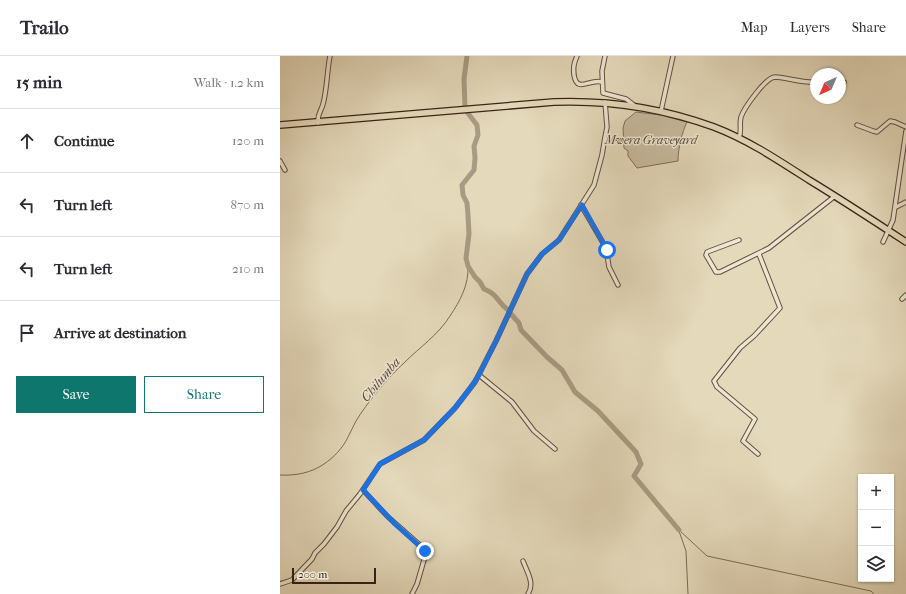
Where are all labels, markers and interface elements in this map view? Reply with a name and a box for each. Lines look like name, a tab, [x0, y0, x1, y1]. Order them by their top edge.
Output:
text: Trailo	[20, 17, 69, 39]
text: Map	[741, 19, 768, 36]
text: Layers	[790, 19, 830, 36]
text: Share	[852, 19, 886, 36]
north arrow	[810, 68, 846, 104]
text: 15 min	[16, 72, 62, 92]
text: Walk · 1.2 km	[194, 75, 264, 90]
icon: ahead	[16, 130, 38, 152]
text: Continue	[54, 132, 114, 150]
text: 120 m	[232, 133, 264, 148]
park label: Mwera Graveyard	[604, 133, 699, 147]
icon: left	[16, 194, 38, 216]
text: Turn left	[54, 196, 112, 214]
text: 870 m	[230, 197, 264, 212]
route start	[598, 241, 616, 259]
icon: left	[16, 258, 38, 280]
text: Turn left	[54, 260, 112, 278]
text: 210 m	[232, 261, 264, 276]
icon: arrive	[16, 322, 38, 344]
text: Arrive at destination	[54, 324, 186, 342]
water label: Chilumba	[358, 354, 403, 404]
button: Save	[16, 376, 136, 413]
button: Share	[144, 376, 264, 413]
map controls	[858, 474, 894, 582]
button: +	[858, 474, 894, 510]
button: −	[858, 510, 894, 546]
route end	[416, 542, 434, 560]
button: layers	[858, 546, 894, 582]
scale bar	[292, 566, 376, 585]
text: 200 m	[298, 568, 327, 581]

